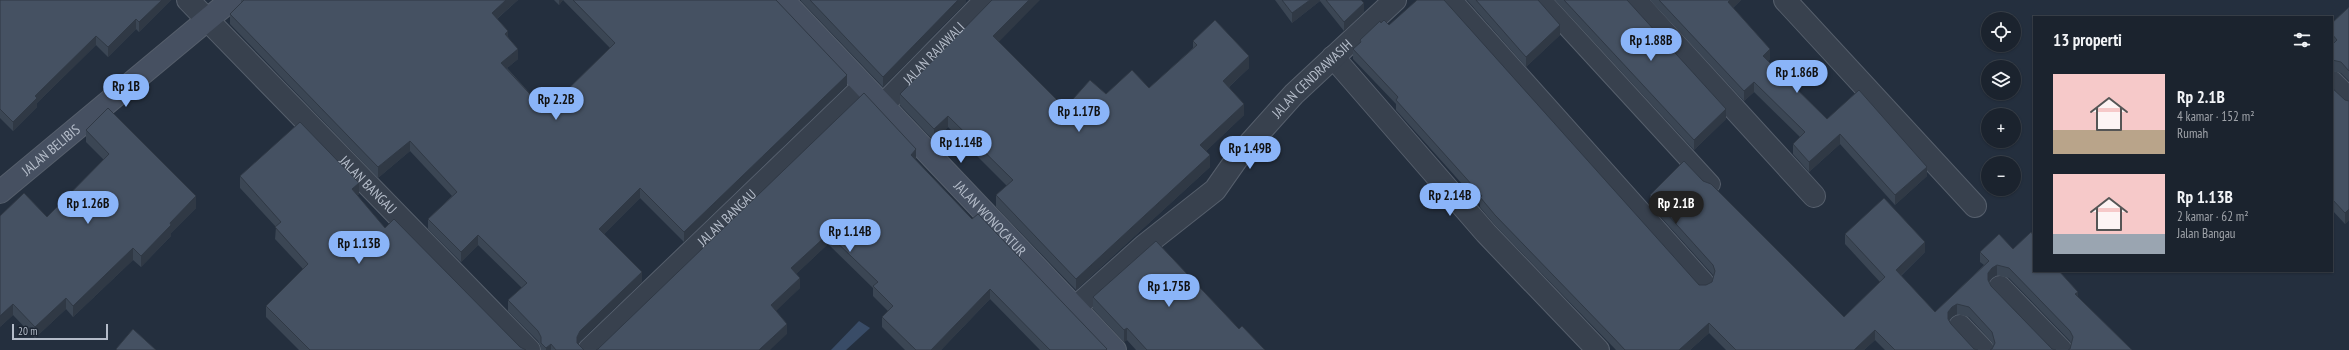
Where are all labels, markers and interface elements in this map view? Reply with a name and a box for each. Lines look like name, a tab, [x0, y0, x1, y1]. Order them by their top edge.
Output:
map controls	[1981, 12, 2021, 196]
button: locate	[1981, 12, 2021, 52]
street label: JALAN RAJAWALI	[899, 18, 968, 89]
pin: Rp 1.88B	[1610, 28, 1692, 62]
text: 13 properti	[2053, 29, 2122, 51]
icon: filters	[2291, 29, 2313, 51]
text: Rp 1.88B	[1630, 32, 1672, 49]
street label: JALAN CENDRAWASIH	[1267, 35, 1356, 122]
pin: Rp 1.86B	[1756, 60, 1838, 94]
button: layers	[1981, 60, 2021, 100]
text: Rp 1.86B	[1776, 64, 1818, 81]
pin: Rp 1B	[98, 74, 154, 108]
text: Rp 1B	[112, 78, 140, 95]
text: Rp 2.1B	[2177, 86, 2225, 108]
pin: Rp 2.2B	[519, 87, 593, 121]
icon: home	[2085, 90, 2133, 138]
text: Rp 2.2B	[538, 91, 574, 108]
pin: Rp 1.17B	[1038, 99, 1120, 133]
text: Rp 1.17B	[1058, 103, 1100, 120]
button: +	[1981, 108, 2021, 148]
text: 4 kamar · 152 m²	[2177, 108, 2254, 125]
street label: JALAN BELIBIS	[17, 120, 84, 180]
text: Rumah	[2177, 125, 2208, 142]
pin: Rp 1.14B	[920, 130, 1002, 164]
text: Rp 1.14B	[940, 134, 982, 151]
pin: Rp 1.49B	[1209, 136, 1291, 170]
text: Rp 1.49B	[1229, 140, 1271, 157]
street label: JALAN BANGAU	[335, 151, 401, 218]
button: −	[1981, 156, 2021, 196]
street label: JALAN WONOCATUR	[950, 176, 1030, 260]
pin: Rp 2.14B	[1409, 183, 1491, 217]
street label: JALAN BANGAU	[693, 185, 760, 251]
text: Rp 1.13B	[2177, 186, 2233, 208]
text: Rp 2.14B	[1429, 187, 1471, 204]
icon: home	[2085, 190, 2133, 238]
pin: Rp 1.26B	[47, 191, 129, 225]
pin: Rp 2.1B	[1639, 191, 1713, 225]
text: Rp 1.26B	[67, 195, 109, 212]
text: Rp 2.1B	[1658, 195, 1694, 212]
text: 2 kamar · 62 m²	[2177, 208, 2249, 225]
pin: Rp 1.14B	[809, 219, 891, 253]
text: Rp 1.14B	[829, 223, 871, 240]
text: Jalan Bangau	[2177, 225, 2236, 242]
pin: Rp 1.13B	[318, 231, 400, 265]
text: Rp 1.13B	[338, 235, 380, 252]
pin: Rp 1.75B	[1128, 274, 1210, 308]
text: Rp 1.75B	[1148, 278, 1190, 295]
scale bar	[12, 322, 108, 341]
text: 20 m	[18, 324, 37, 338]

